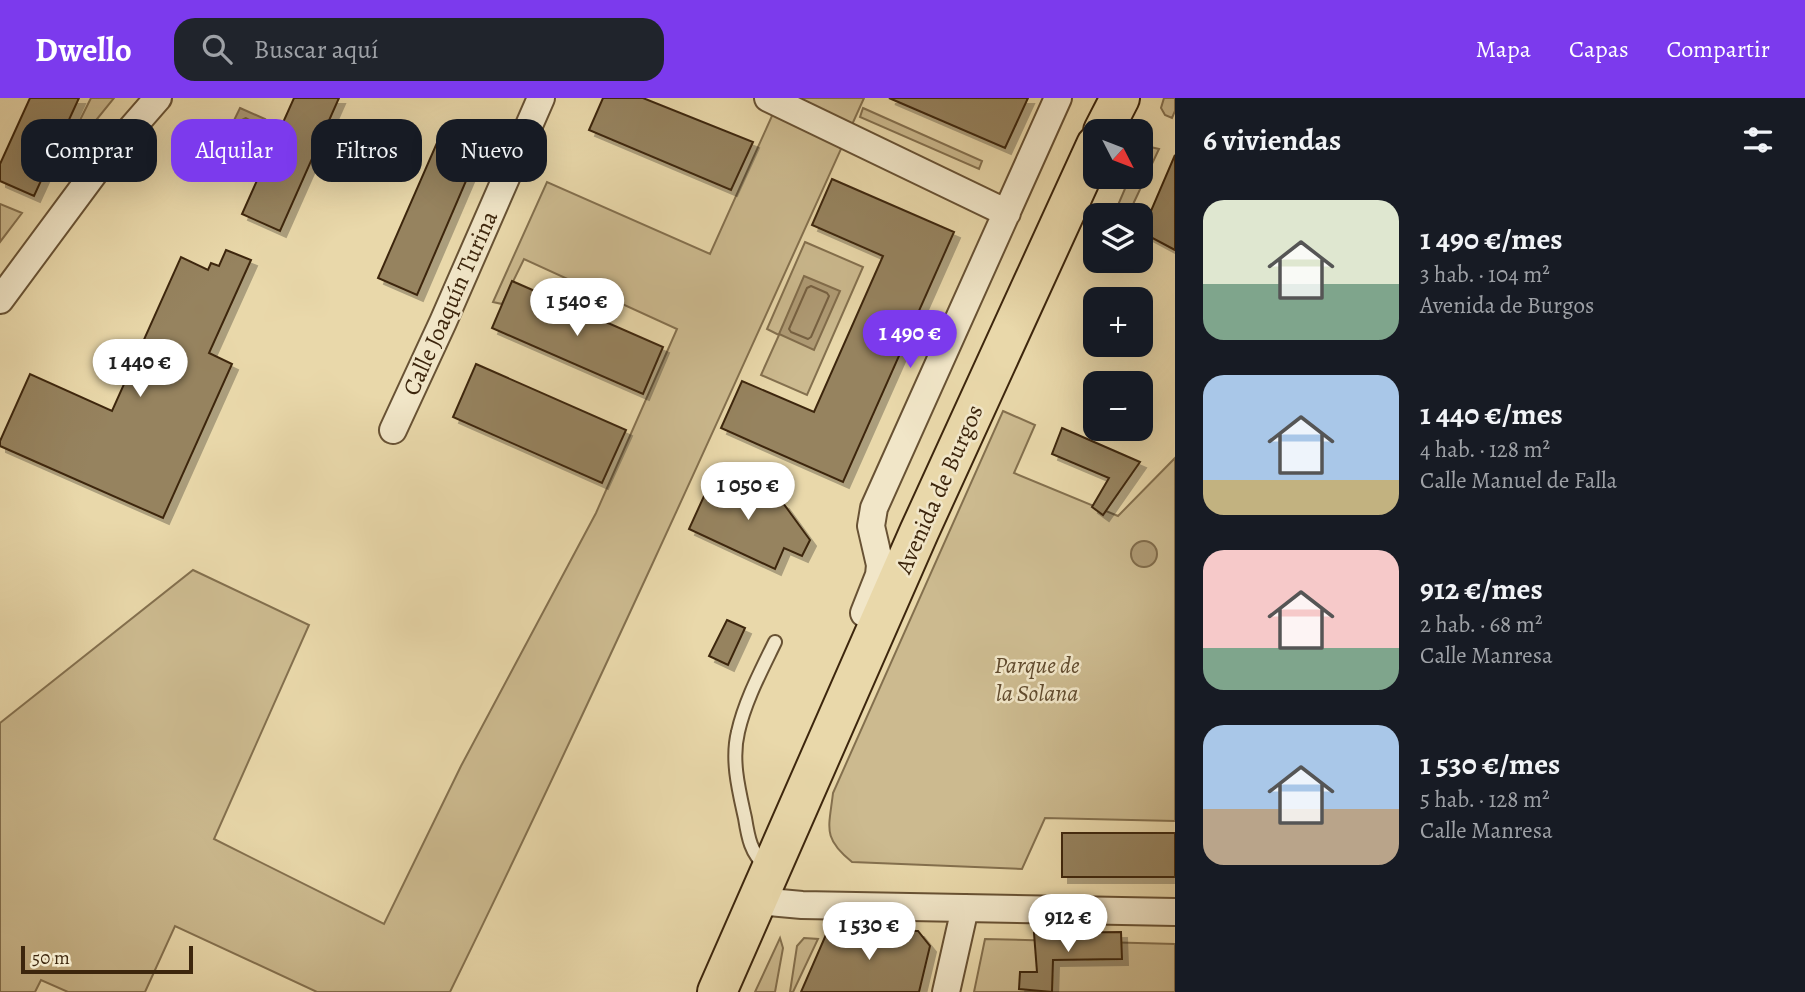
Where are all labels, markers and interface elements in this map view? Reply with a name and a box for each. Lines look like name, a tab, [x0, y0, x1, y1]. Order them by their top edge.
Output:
search box	[174, 18, 664, 81]
text: Dwello	[35, 27, 132, 72]
icon: search	[198, 30, 236, 68]
text: Buscar aquí	[254, 32, 379, 67]
text: Mapa	[1476, 33, 1531, 65]
text: Capas	[1569, 33, 1629, 65]
text: Compartir	[1667, 33, 1770, 65]
chip: Comprar	[21, 119, 157, 182]
chip: Alquilar	[171, 119, 297, 182]
chip: Filtros	[311, 119, 422, 182]
chip: Nuevo	[436, 119, 547, 182]
north arrow	[1083, 119, 1153, 189]
map controls	[1083, 119, 1153, 441]
text: 6 viviendas	[1203, 120, 1341, 160]
icon: filters	[1739, 121, 1777, 159]
button: layers	[1083, 203, 1153, 273]
street label: Calle Joaquín Turina	[395, 205, 505, 400]
text: 1 490 €/mes	[1420, 219, 1563, 259]
icon: home	[1259, 228, 1343, 312]
text: 3 hab. · 104 m²	[1420, 259, 1550, 290]
pin: 1 540 €	[512, 278, 642, 338]
text: 1 540 €	[546, 285, 608, 316]
button: +	[1083, 287, 1153, 357]
text: Avenida de Burgos	[1420, 290, 1594, 321]
pin: 1 490 €	[845, 310, 975, 370]
text: 1 490 €	[879, 317, 941, 348]
pin: 1 440 €	[75, 340, 205, 399]
text: 1 440 €	[109, 346, 171, 377]
button: −	[1083, 371, 1153, 441]
text: 1 440 €/mes	[1420, 394, 1563, 434]
street label: Avenida de Burgos	[887, 399, 991, 579]
icon: home	[1259, 403, 1343, 487]
text: 4 hab. · 128 m²	[1420, 434, 1550, 465]
pin: 1 050 €	[683, 462, 813, 522]
text: Calle Manuel de Falla	[1420, 465, 1617, 496]
text: 1 050 €	[717, 469, 779, 500]
text: 912 €/mes	[1420, 569, 1543, 609]
icon: home	[1259, 578, 1343, 662]
text: 2 hab. · 68 m²	[1420, 609, 1543, 640]
text: Calle Manresa	[1420, 640, 1553, 671]
park label: Parque de la Solana	[994, 649, 1080, 709]
text: 1 530 €/mes	[1420, 744, 1560, 784]
icon: home	[1259, 753, 1343, 837]
text: 5 hab. · 128 m²	[1420, 784, 1550, 815]
text: Calle Manresa	[1420, 815, 1553, 846]
pin: 912 €	[1019, 894, 1117, 954]
text: 912 €	[1044, 901, 1092, 932]
pin: 1 530 €	[804, 902, 934, 962]
text: 1 530 €	[839, 909, 899, 940]
scale bar	[21, 943, 192, 975]
text: 50 m	[32, 945, 70, 971]

